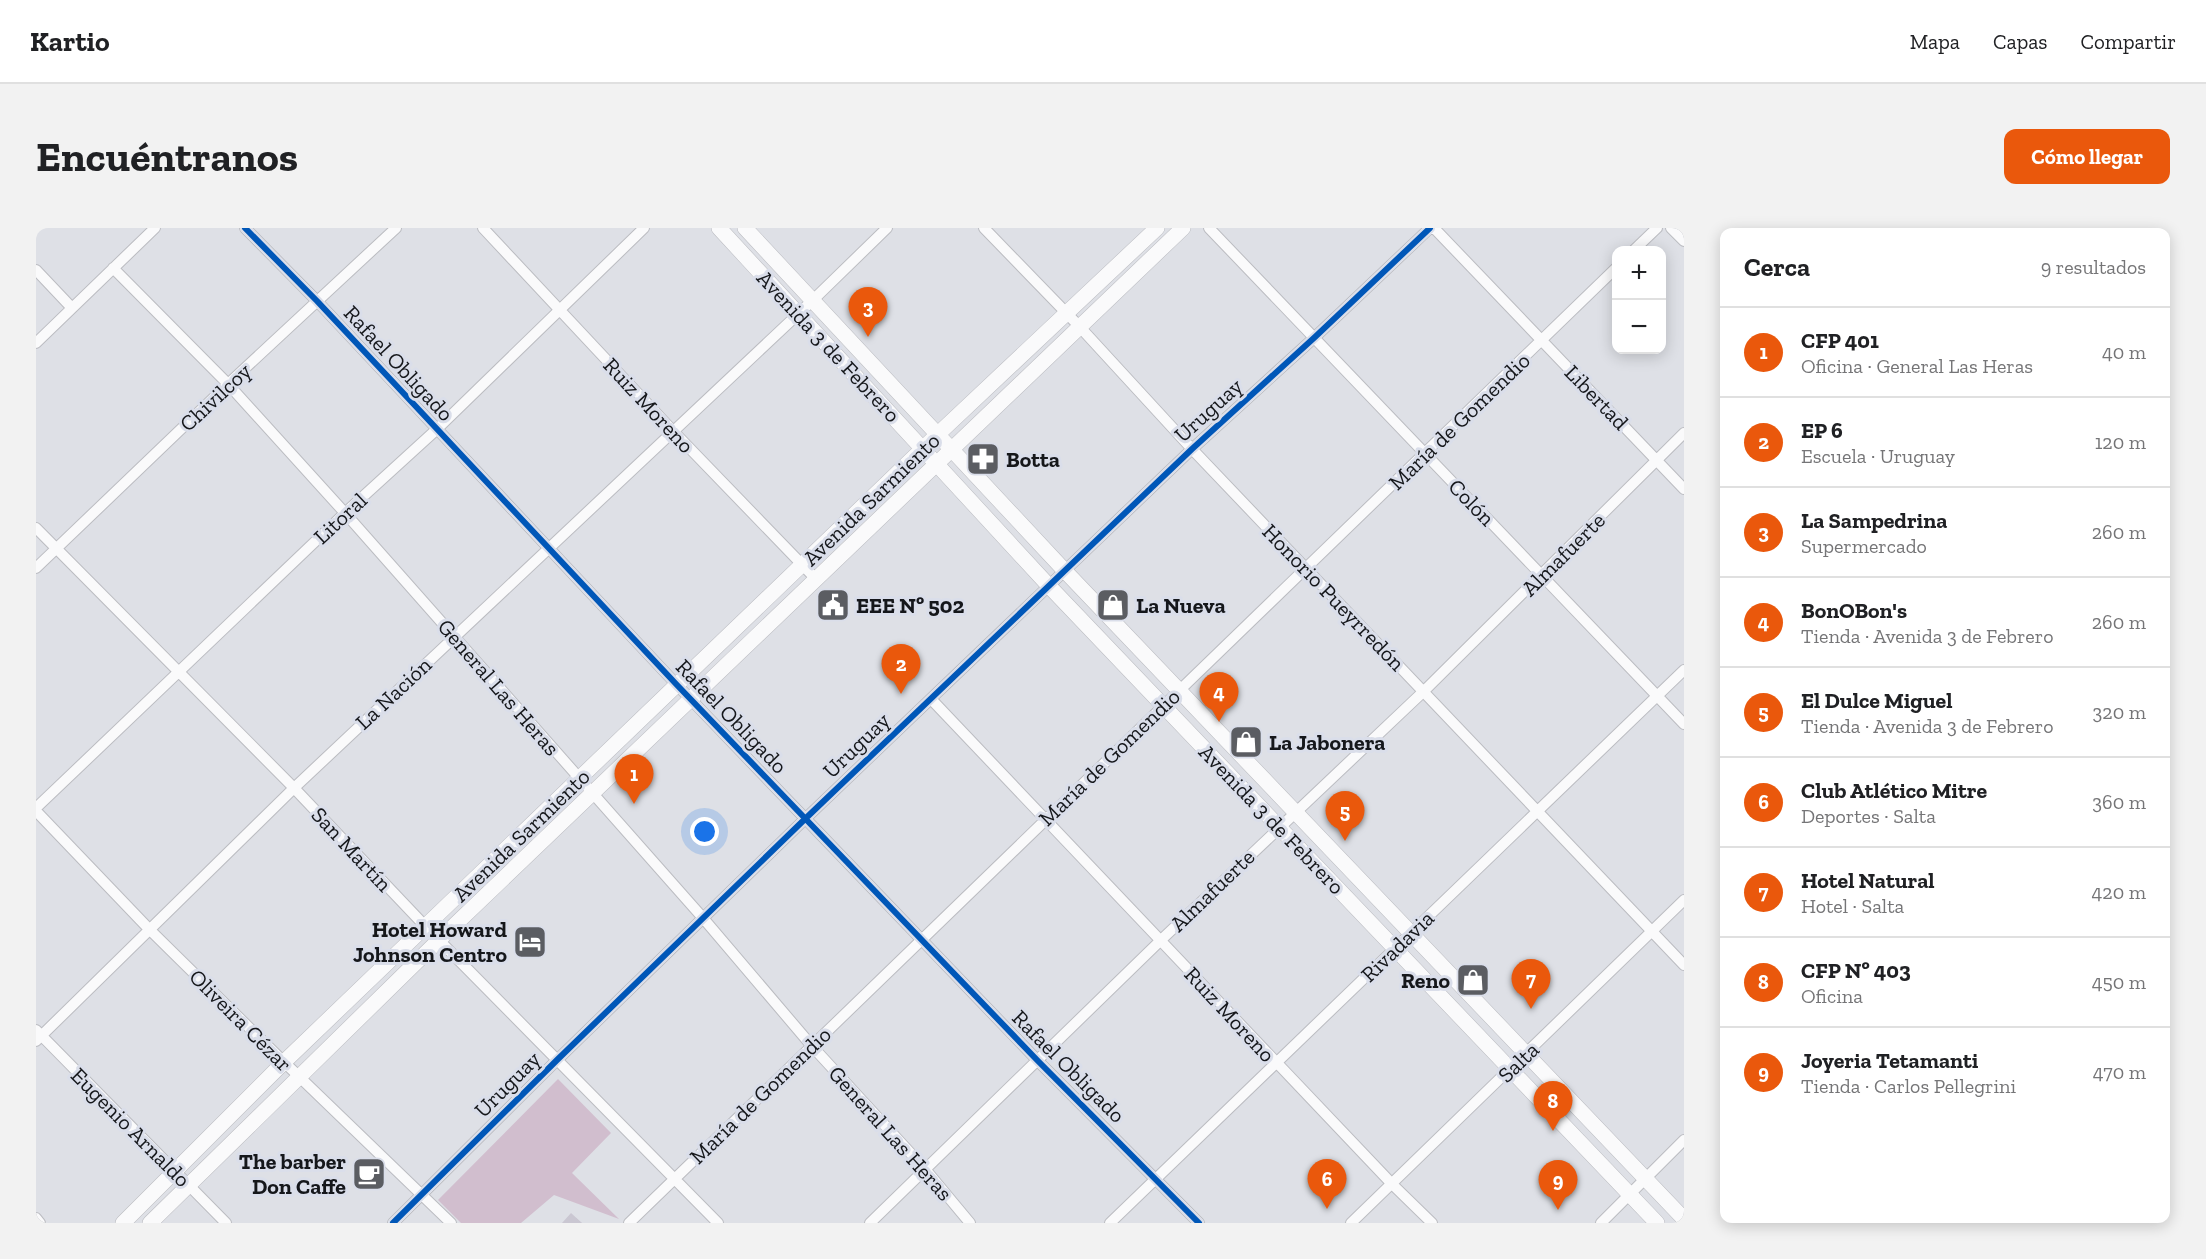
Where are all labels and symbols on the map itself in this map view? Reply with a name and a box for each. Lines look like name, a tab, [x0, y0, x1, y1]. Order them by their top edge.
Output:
street label: Avenida 3 de Febrero	[752, 265, 906, 427]
pin: 3	[848, 288, 888, 337]
street label: Rafael Obligado	[338, 300, 459, 427]
street label: María de Gomendio	[1383, 347, 1536, 496]
street label: Ruiz Moreno	[598, 352, 700, 459]
street label: Chivilcoy	[174, 357, 257, 437]
street label: Libertad	[1559, 359, 1634, 436]
street label: Uruguay	[1169, 372, 1249, 448]
street label: Avenida Sarmiento	[797, 427, 945, 572]
pharmacy icon: Botta	[965, 441, 1001, 477]
place label: Botta	[1006, 446, 1060, 473]
street label: Colón	[1443, 473, 1501, 532]
street label: Litoral	[308, 487, 373, 550]
street label: Almafuerte	[1516, 507, 1611, 602]
street label: Honorio Pueyrredón	[1257, 518, 1411, 677]
public building icon: EEE Nº 502	[815, 587, 851, 623]
shop icon: La Nueva	[1095, 587, 1131, 623]
place label: EEE Nº 502	[856, 592, 964, 619]
place label: La Nueva	[1136, 592, 1226, 619]
street label: General Las Heras	[432, 613, 565, 761]
pin: 2	[882, 644, 920, 694]
street label: La Nación	[350, 651, 437, 735]
street label: Rafael Obligado	[670, 653, 793, 779]
pin: 4	[1200, 672, 1238, 722]
street label: María de Gomendio	[1033, 683, 1186, 832]
street label: Uruguay	[817, 706, 896, 784]
shop icon: La Jabonera	[1228, 724, 1264, 760]
place label: La Jabonera	[1269, 729, 1385, 756]
street label: Avenida 3 de Febrero	[1193, 739, 1350, 900]
pin: 1	[614, 754, 654, 804]
street label: Avenida Sarmiento	[447, 763, 595, 908]
pin: 5	[1326, 792, 1364, 841]
street label: San Martín	[306, 801, 398, 898]
your location	[690, 817, 719, 846]
street label: Almafuerte	[1164, 843, 1260, 937]
street label: Rivadavia	[1355, 905, 1440, 988]
place label: Hotel Howard Johnson Centro	[353, 916, 507, 968]
hotel icon: Hotel Howard Johnson Centro	[512, 924, 548, 960]
pin: 7	[1512, 960, 1550, 1009]
street label: Ruiz Moreno	[1179, 961, 1281, 1068]
shop icon: Reno	[1455, 962, 1491, 998]
street label: Oliveira Cézar	[184, 963, 298, 1077]
place label: Reno	[1401, 967, 1450, 994]
street label: Rafael Obligado	[1007, 1004, 1131, 1128]
street label: María de Gomendio	[684, 1021, 837, 1170]
street label: Salta	[1492, 1036, 1545, 1088]
street label: Uruguay	[469, 1045, 547, 1123]
street label: General Las Heras	[823, 1060, 958, 1206]
street label: Eugenio Arnaldo	[65, 1062, 196, 1193]
pin: 8	[1534, 1082, 1573, 1131]
place label: The barber Don Caffe	[239, 1148, 346, 1200]
cafe icon: The barber Don Caffe	[351, 1156, 387, 1192]
pin: 6	[1308, 1160, 1346, 1209]
pin: 9	[1538, 1160, 1577, 1210]

